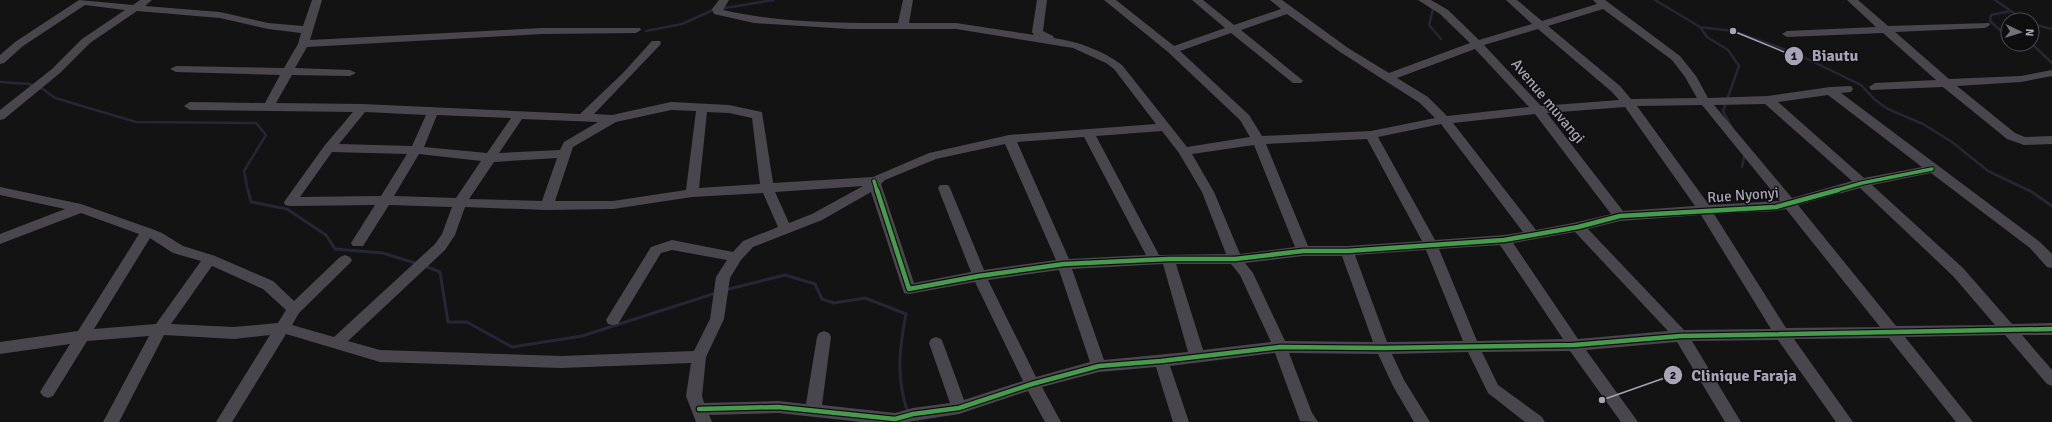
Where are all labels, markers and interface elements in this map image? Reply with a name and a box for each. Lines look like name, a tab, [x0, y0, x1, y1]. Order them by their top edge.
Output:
north arrow	[2000, 12, 2040, 52]
text: N	[2023, 28, 2036, 37]
callout: Biautu	[1784, 42, 1866, 70]
text: Biautu	[1812, 46, 1858, 66]
text: 1	[1791, 49, 1798, 64]
street label: Avenue muvangi	[1507, 55, 1589, 147]
street label: Rue Nyonyi	[1707, 184, 1779, 206]
callout: Clinique Faraja	[1663, 361, 1805, 389]
text: Clinique Faraja	[1691, 366, 1797, 386]
text: 2	[1670, 368, 1676, 383]

